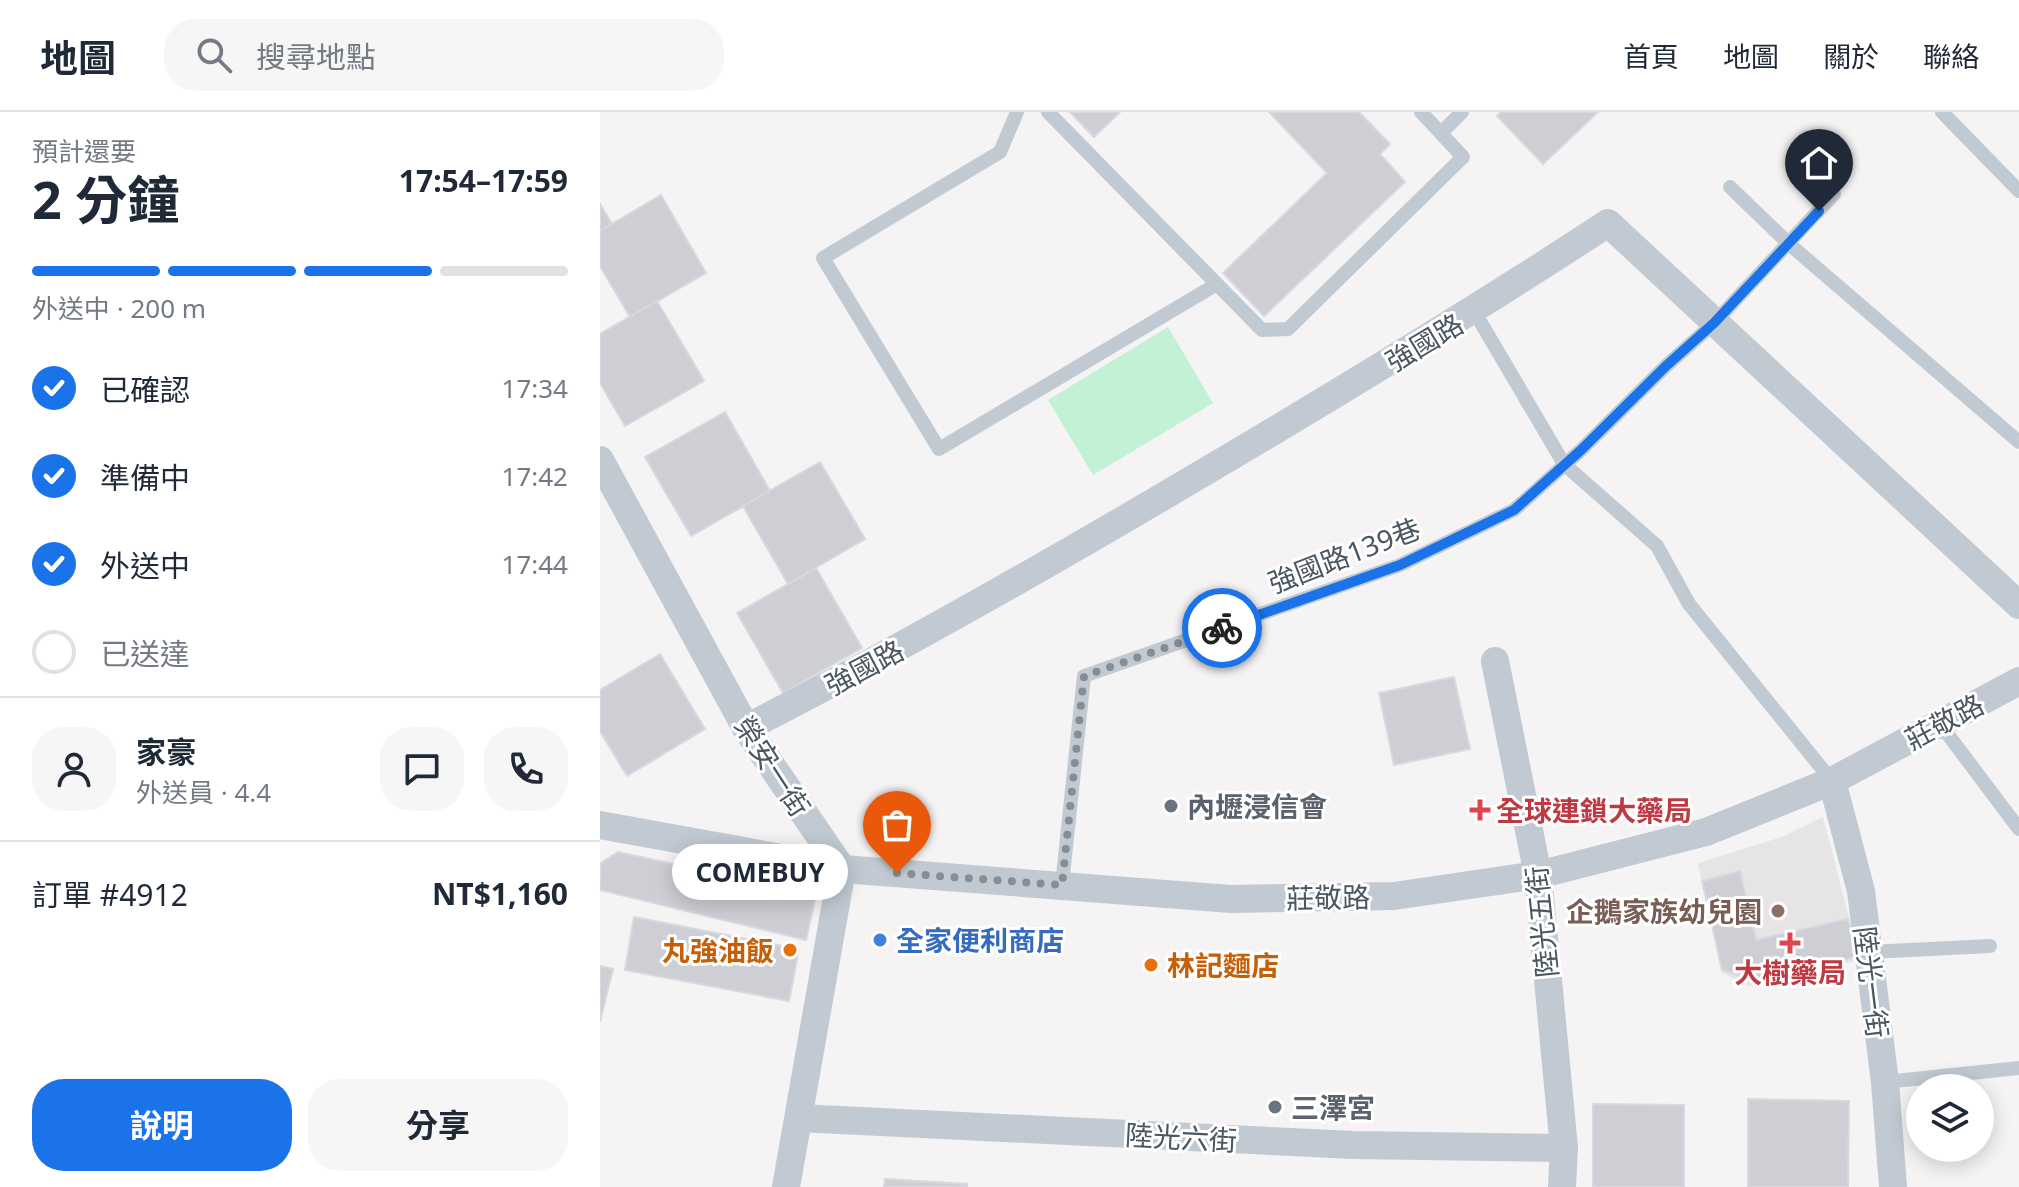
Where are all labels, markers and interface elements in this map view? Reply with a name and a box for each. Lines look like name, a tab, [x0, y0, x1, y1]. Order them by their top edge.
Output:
search box	[164, 19, 724, 91]
text: 地圖	[40, 31, 116, 83]
icon: search	[192, 33, 236, 77]
text: 搜尋地點	[256, 36, 376, 77]
text: 首頁	[1623, 37, 1679, 75]
text: 地圖	[1723, 37, 1779, 75]
text: 關於	[1823, 37, 1879, 75]
text: 聯絡	[1923, 37, 1979, 75]
pin	[1785, 129, 1853, 211]
text: 預計還要	[32, 133, 136, 169]
icon: home	[1797, 141, 1841, 185]
text: 17:54–17:59	[399, 160, 568, 201]
text: 2 分鐘	[32, 163, 179, 234]
text: 外送中 · 200 m	[32, 290, 206, 326]
street label: 強國路	[1378, 304, 1470, 380]
icon: check	[32, 366, 76, 410]
text: 已確認	[100, 369, 190, 410]
text: 17:34	[502, 370, 568, 406]
icon: check	[32, 454, 76, 498]
text: 準備中	[100, 457, 190, 498]
text: 17:42	[502, 458, 568, 494]
street label: 強國路139巷	[1262, 509, 1426, 601]
icon: check	[32, 542, 76, 586]
text: 外送中	[100, 545, 190, 586]
text: 17:44	[502, 546, 568, 582]
courier	[1182, 588, 1262, 668]
icon: bike	[1200, 606, 1244, 650]
street label: 強國路	[818, 631, 910, 703]
text: 已送達	[100, 633, 190, 674]
street label: 莊敬路	[1898, 685, 1990, 757]
street label: 榮安一街	[727, 709, 819, 823]
button: person	[32, 727, 116, 811]
button: chat	[380, 727, 464, 811]
button: phone	[484, 727, 568, 811]
text: 家豪	[136, 731, 196, 772]
text: 外送員 · 4.4	[136, 774, 271, 810]
place label: 內壢浸信會	[1187, 787, 1327, 825]
pin	[863, 791, 931, 873]
place label: 全球連鎖大藥局	[1496, 791, 1692, 829]
marker: 內壢浸信會	[1162, 797, 1180, 815]
marker: 全球連鎖大藥局	[1471, 801, 1489, 819]
icon: bag	[875, 803, 919, 847]
callout: COMEBUY	[673, 845, 849, 901]
text: COMEBUY	[695, 854, 825, 890]
street label: 陸光五街	[1516, 864, 1566, 980]
text: NT$1,160	[432, 873, 568, 914]
text: 訂單 #4912	[32, 874, 188, 915]
street label: 莊敬路	[1286, 877, 1370, 917]
place label: 企鵝家族幼兒園	[1566, 892, 1762, 930]
marker: 企鵝家族幼兒園	[1769, 902, 1787, 920]
place label: 全家便利商店	[896, 921, 1064, 959]
street label: 陸光一街	[1846, 924, 1898, 1040]
place label: 丸強油飯	[662, 931, 774, 969]
marker: 全家便利商店	[871, 931, 889, 949]
marker: 大樹藥局	[1781, 934, 1799, 952]
marker: 丸強油飯	[781, 941, 799, 959]
place label: 林記麵店	[1167, 946, 1279, 984]
place label: 大樹藥局	[1734, 953, 1846, 991]
marker: 林記麵店	[1142, 956, 1160, 974]
map controls	[1906, 1074, 1994, 1162]
button: layers	[1906, 1074, 1994, 1162]
button: 說明	[32, 1079, 292, 1171]
button: 分享	[308, 1079, 568, 1171]
place label: 三澤宮	[1291, 1088, 1375, 1126]
marker: 三澤宮	[1266, 1098, 1284, 1116]
street label: 陸光六街	[1124, 1115, 1238, 1159]

